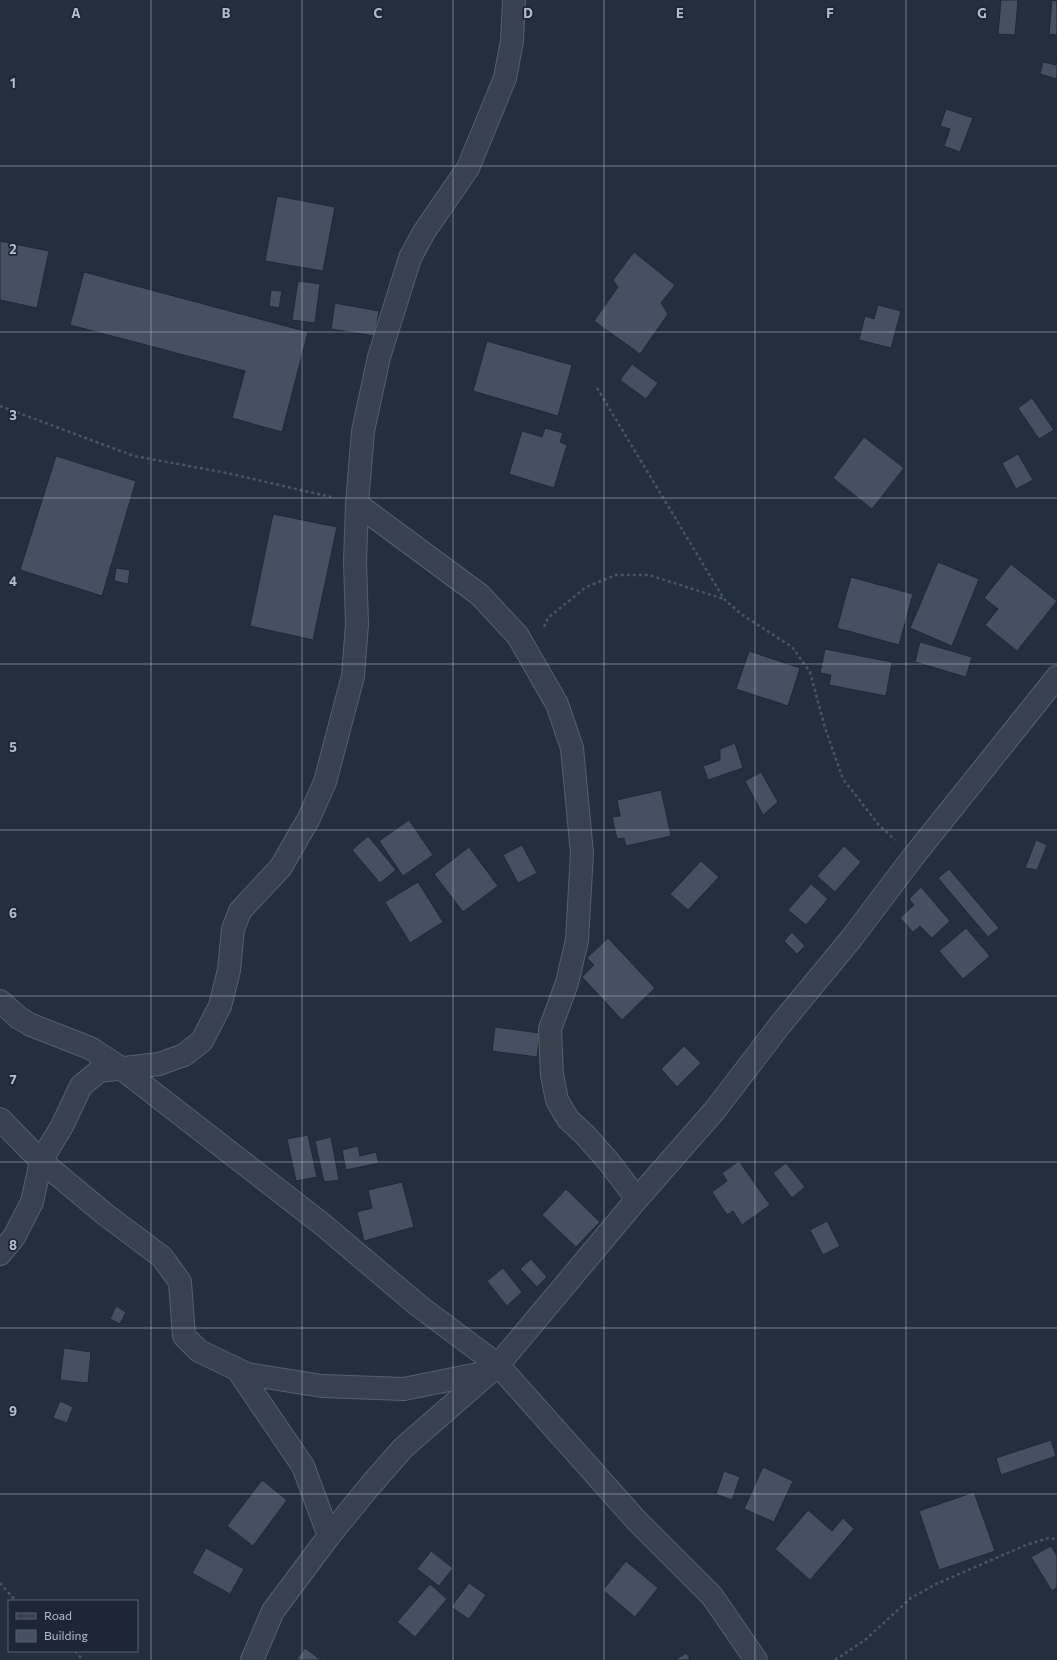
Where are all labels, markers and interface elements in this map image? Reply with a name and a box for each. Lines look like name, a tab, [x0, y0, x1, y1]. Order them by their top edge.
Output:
text: A	[71, 5, 81, 21]
text: B	[222, 5, 231, 21]
text: C	[374, 5, 383, 21]
text: D	[523, 5, 533, 21]
text: E	[676, 5, 684, 21]
text: F	[826, 5, 834, 21]
text: G	[977, 5, 987, 21]
text: 1	[10, 75, 16, 91]
text: 2	[9, 241, 17, 257]
text: 3	[9, 407, 17, 423]
text: 4	[9, 573, 17, 589]
text: 5	[9, 739, 17, 755]
text: 6	[9, 905, 17, 921]
text: 7	[9, 1071, 17, 1087]
text: 8	[9, 1237, 17, 1253]
text: 9	[9, 1403, 17, 1419]
legend	[8, 1600, 138, 1652]
text: Road	[44, 1608, 72, 1622]
text: Building	[44, 1628, 88, 1642]

